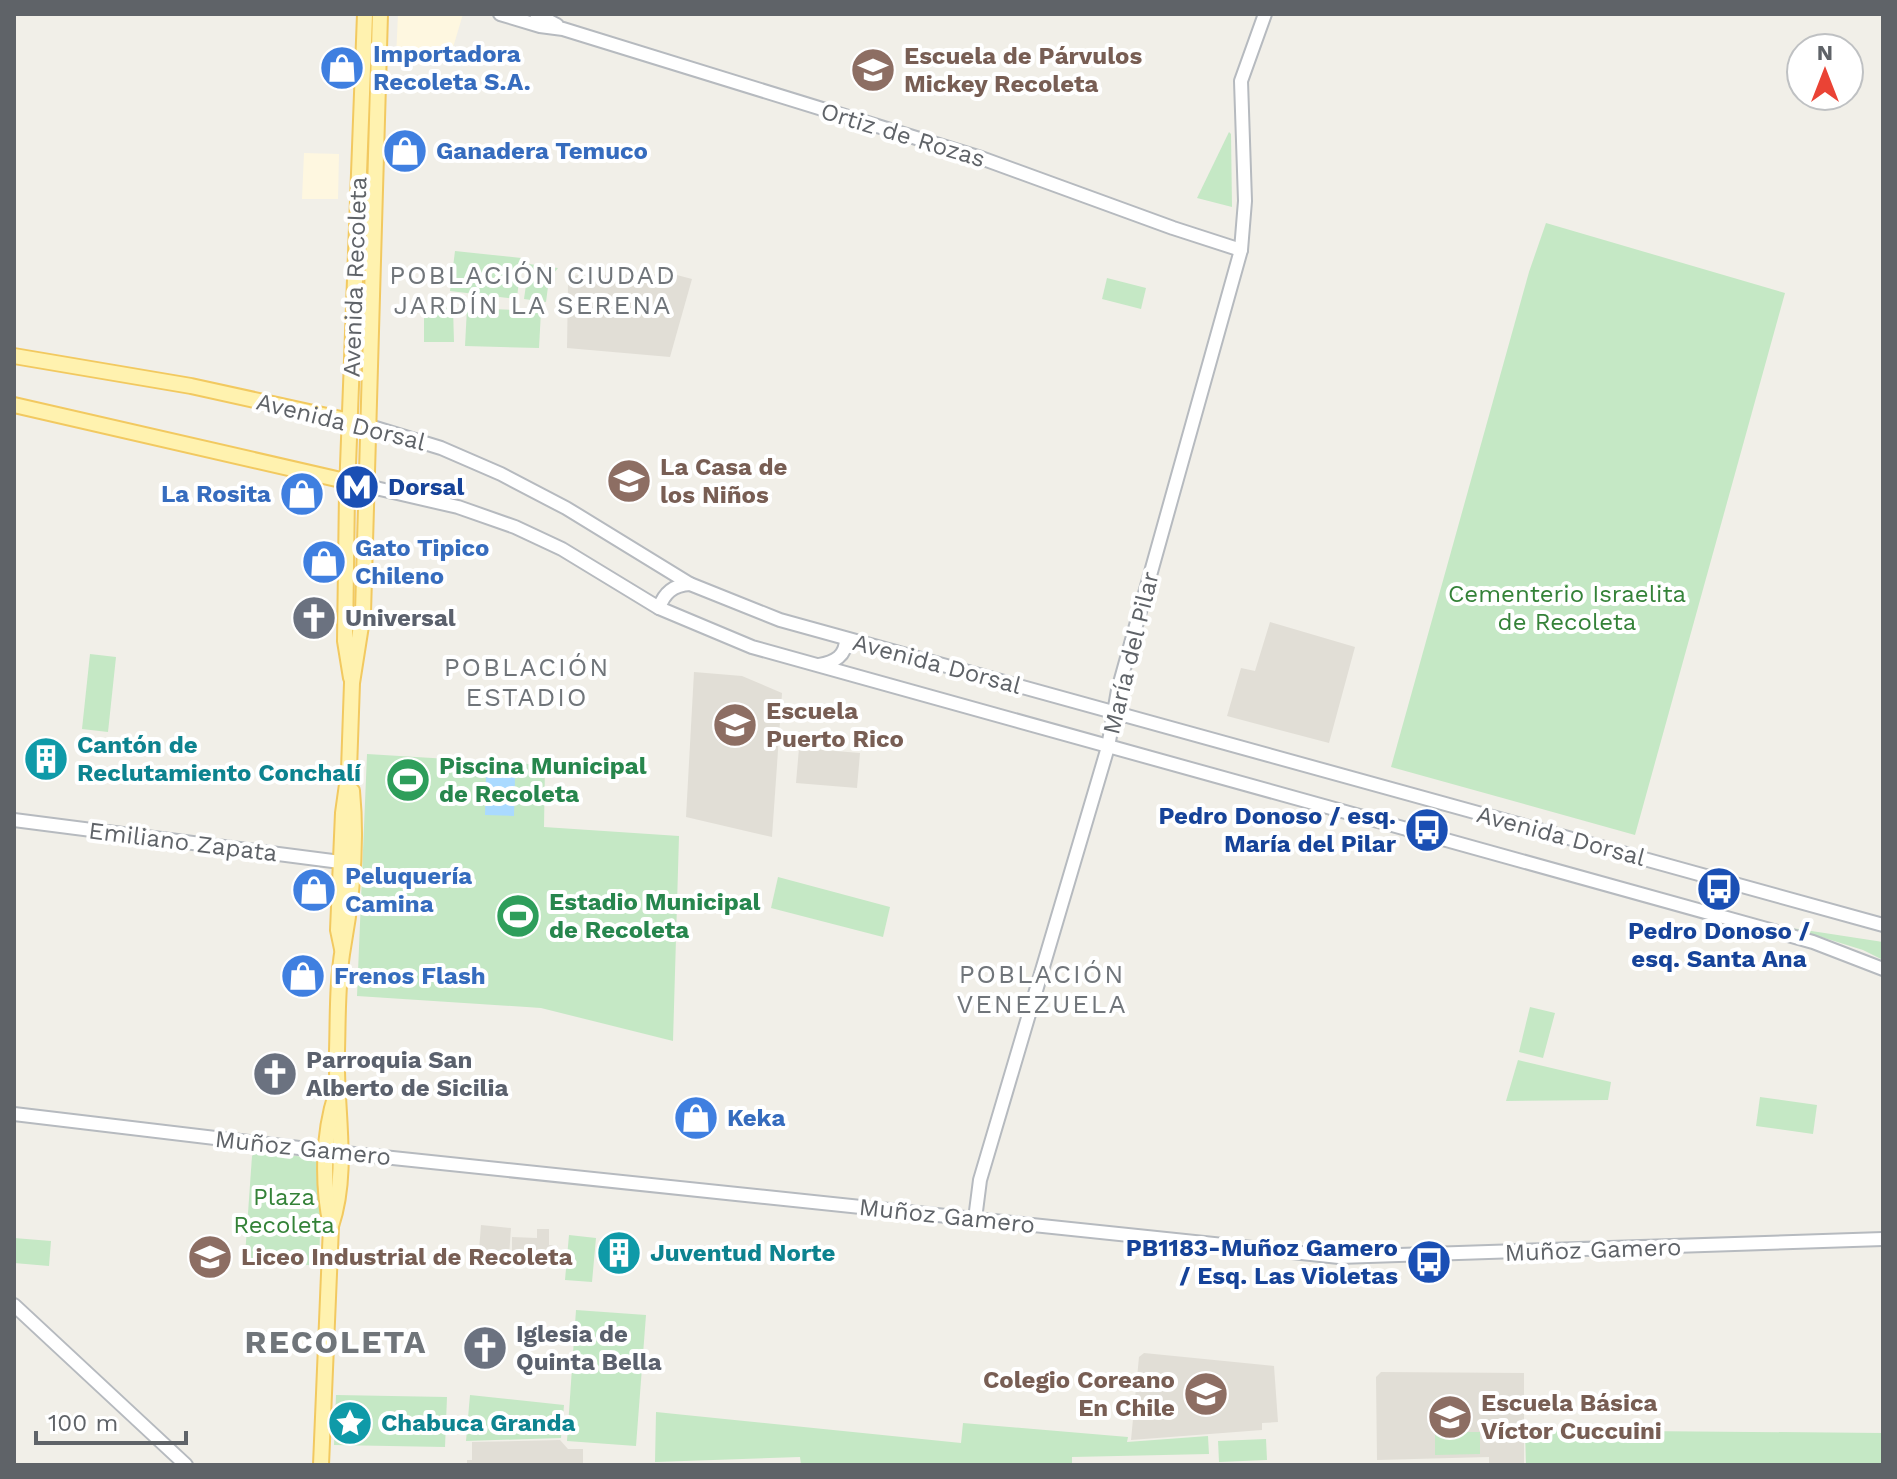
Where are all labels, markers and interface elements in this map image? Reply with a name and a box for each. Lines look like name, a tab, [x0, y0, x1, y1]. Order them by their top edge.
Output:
north arrow	[1785, 32, 1865, 112]
place label: Importadora Recoleta S.A.	[373, 40, 531, 96]
text: N	[1817, 40, 1833, 65]
place label: Escuela de Párvulos Mickey Recoleta	[904, 42, 1142, 98]
shop icon: Importadora Recoleta S.A.	[318, 44, 366, 92]
school or university icon: Escuela de Párvulos Mickey Recoleta	[849, 46, 897, 94]
street label: Ortiz de Rozas	[818, 97, 988, 173]
shop icon: Ganadera Temuco	[381, 127, 429, 175]
place label: Ganadera Temuco	[436, 137, 648, 165]
street label: Avenida Recoleta	[338, 176, 372, 378]
district label: POBLACIÓN CIUDAD JARDÍN LA SERENA	[389, 260, 677, 320]
street label: Avenida Dorsal	[253, 387, 429, 457]
place label: La Casa de los Niños	[660, 453, 788, 509]
school or university icon: La Casa de los Niños	[605, 457, 653, 505]
metro station icon: Dorsal	[333, 463, 381, 511]
shop icon: La Rosita	[278, 470, 326, 518]
place label: Dorsal	[388, 473, 464, 501]
place label: La Rosita	[161, 480, 271, 508]
place label: Gato Tipico Chileno	[355, 534, 489, 590]
shop icon: Gato Tipico Chileno	[300, 538, 348, 586]
street label: María del Pilar	[1097, 569, 1165, 737]
park label: Cementerio Israelita de Recoleta	[1448, 580, 1686, 636]
church icon: Universal	[290, 594, 338, 642]
place label: Universal	[345, 604, 456, 632]
street label: Avenida Dorsal	[850, 628, 1025, 700]
district label: POBLACIÓN ESTADIO	[444, 652, 610, 712]
place label: Escuela Puerto Rico	[766, 697, 904, 753]
school or university icon: Escuela Puerto Rico	[711, 701, 759, 749]
place label: Cantón de Reclutamiento Conchalí	[77, 731, 362, 787]
building icon: Cantón de Reclutamiento Conchalí	[22, 735, 70, 783]
place label: Piscina Municipal de Recoleta	[439, 752, 647, 808]
sports icon: Piscina Municipal de Recoleta	[384, 756, 432, 804]
street label: Avenida Dorsal	[1474, 800, 1649, 872]
place label: Pedro Donoso / esq. María del Pilar	[1158, 802, 1397, 858]
bus stop icon: Pedro Donoso / esq. María del Pilar	[1403, 806, 1451, 854]
street label: Emiliano Zapata	[87, 817, 279, 867]
place label: Peluquería Camina	[345, 862, 472, 918]
bus stop icon: Pedro Donoso / esq. Santa Ana	[1695, 865, 1743, 913]
shop icon: Peluquería Camina	[290, 866, 338, 914]
place label: Estadio Municipal de Recoleta	[549, 888, 761, 944]
sports icon: Estadio Municipal de Recoleta	[494, 892, 542, 940]
place label: Pedro Donoso / esq. Santa Ana	[1628, 917, 1810, 973]
shop icon: Frenos Flash	[279, 952, 327, 1000]
district label: POBLACIÓN VENEZUELA	[956, 959, 1128, 1019]
place label: Frenos Flash	[334, 962, 486, 990]
place label: Parroquia San Alberto de Sicilia	[306, 1046, 508, 1102]
church icon: Parroquia San Alberto de Sicilia	[251, 1050, 299, 1098]
shop icon: Keka	[672, 1094, 720, 1142]
place label: Keka	[727, 1104, 785, 1132]
street label: Muñoz Gamero	[214, 1125, 392, 1171]
park label: Plaza Recoleta	[233, 1183, 335, 1239]
street label: Muñoz Gamero	[858, 1193, 1036, 1239]
building icon: Juventud Norte	[595, 1229, 643, 1277]
school or university icon: Liceo Industrial de Recoleta	[186, 1233, 234, 1281]
street label: Muñoz Gamero	[1504, 1233, 1682, 1267]
place label: PB1183-Muñoz Gamero / Esq. Las Violetas	[1126, 1234, 1398, 1290]
bus stop icon: PB1183-Muñoz Gamero / Esq. Las Violetas	[1405, 1238, 1453, 1286]
place label: Juventud Norte	[650, 1239, 835, 1267]
place label: Liceo Industrial de Recoleta	[241, 1243, 573, 1271]
place label: Iglesia de Quinta Bella	[516, 1320, 662, 1376]
district label: RECOLETA	[245, 1323, 427, 1361]
church icon: Iglesia de Quinta Bella	[461, 1324, 509, 1372]
place label: Colegio Coreano En Chile	[983, 1366, 1175, 1422]
school or university icon: Colegio Coreano En Chile	[1182, 1370, 1230, 1418]
place label: Escuela Básica Víctor Cuccuini	[1481, 1389, 1662, 1445]
school or university icon: Escuela Básica Víctor Cuccuini	[1426, 1393, 1474, 1441]
scale bar	[36, 1395, 186, 1445]
place icon: Chabuca Granda	[326, 1399, 374, 1447]
text: 100 m	[48, 1409, 118, 1437]
place label: Chabuca Granda	[381, 1409, 576, 1437]

